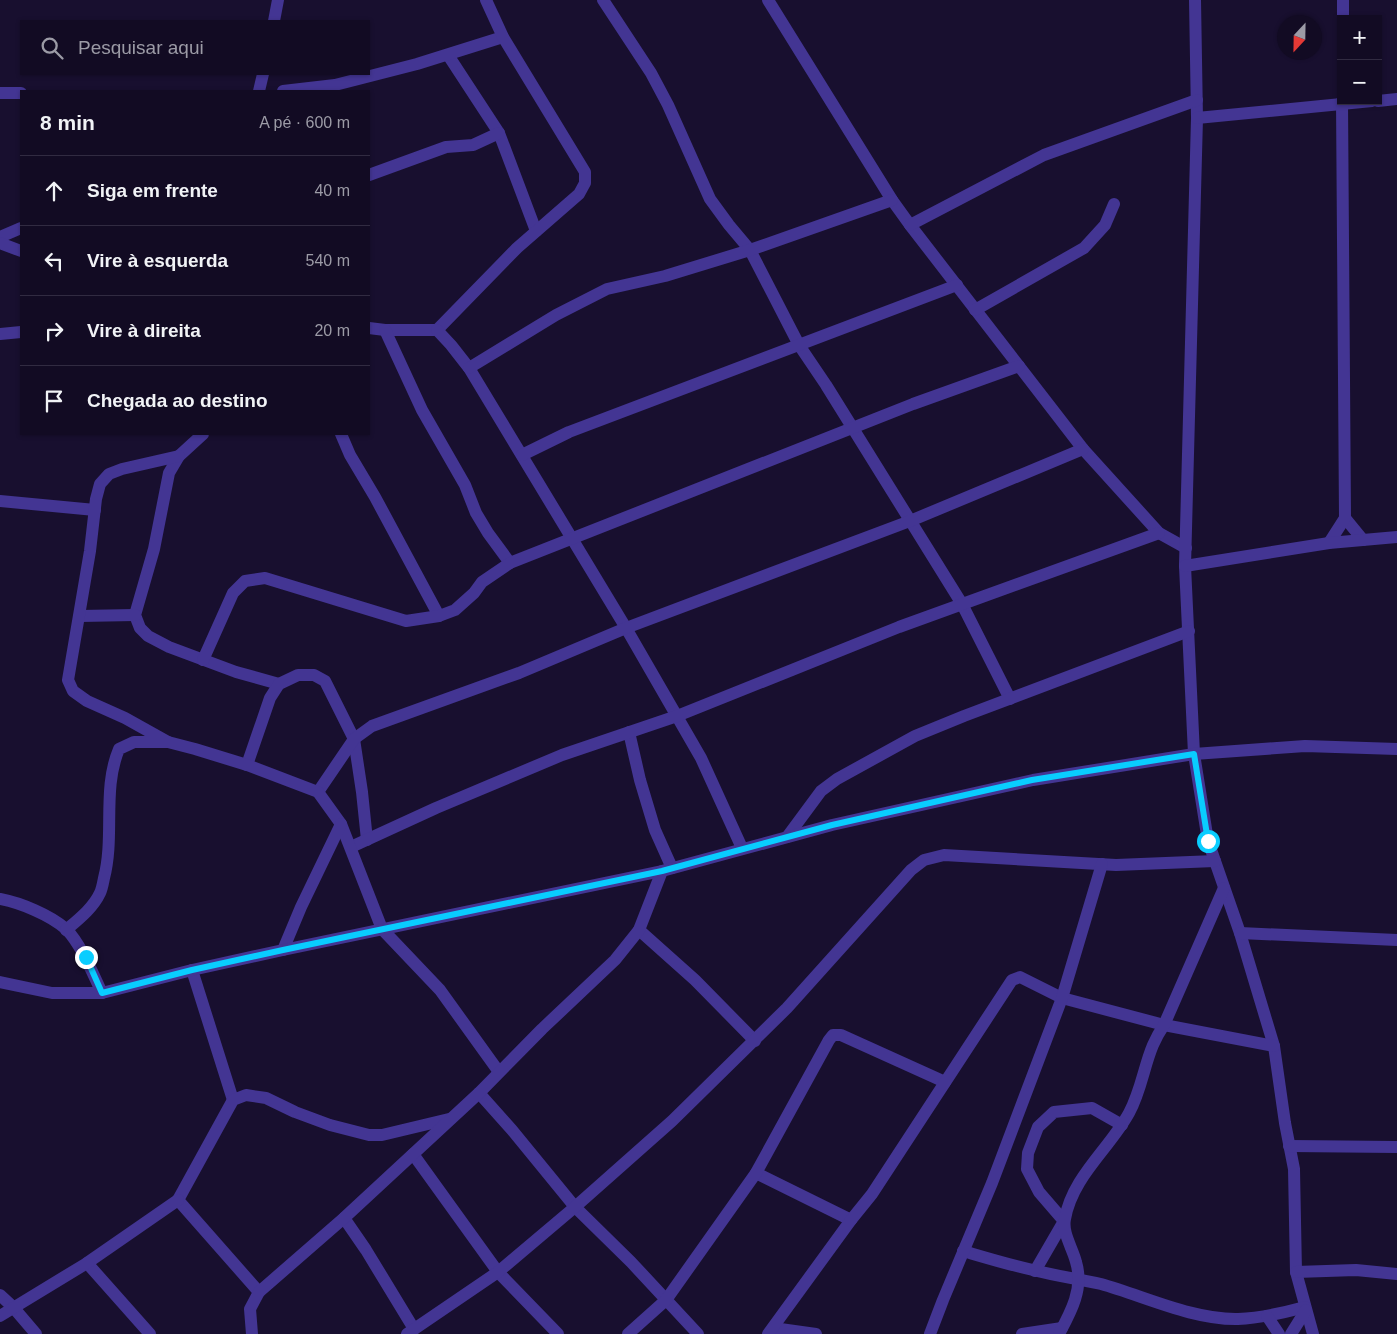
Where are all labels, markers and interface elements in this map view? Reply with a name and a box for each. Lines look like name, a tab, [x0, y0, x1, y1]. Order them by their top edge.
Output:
north arrow	[1277, 15, 1322, 60]
map controls	[1337, 15, 1382, 105]
button: +	[1337, 15, 1382, 60]
search box	[20, 20, 370, 75]
icon: search	[38, 34, 66, 62]
text: Pesquisar aqui	[78, 37, 204, 58]
button: −	[1337, 60, 1382, 105]
text: 8 min	[40, 111, 95, 134]
text: A pé · 600 m	[259, 114, 350, 131]
icon: ahead	[40, 177, 68, 205]
text: Siga em frente	[87, 180, 218, 201]
text: 40 m	[314, 182, 350, 199]
icon: left	[40, 247, 68, 275]
text: Vire à esquerda	[87, 250, 228, 271]
text: 540 m	[306, 252, 350, 269]
icon: right	[40, 317, 68, 345]
text: Vire à direita	[87, 320, 201, 341]
text: 20 m	[314, 322, 350, 339]
icon: arrive	[40, 387, 68, 415]
text: Chegada ao destino	[87, 390, 268, 411]
route start	[1197, 830, 1220, 853]
route end	[75, 946, 98, 969]

